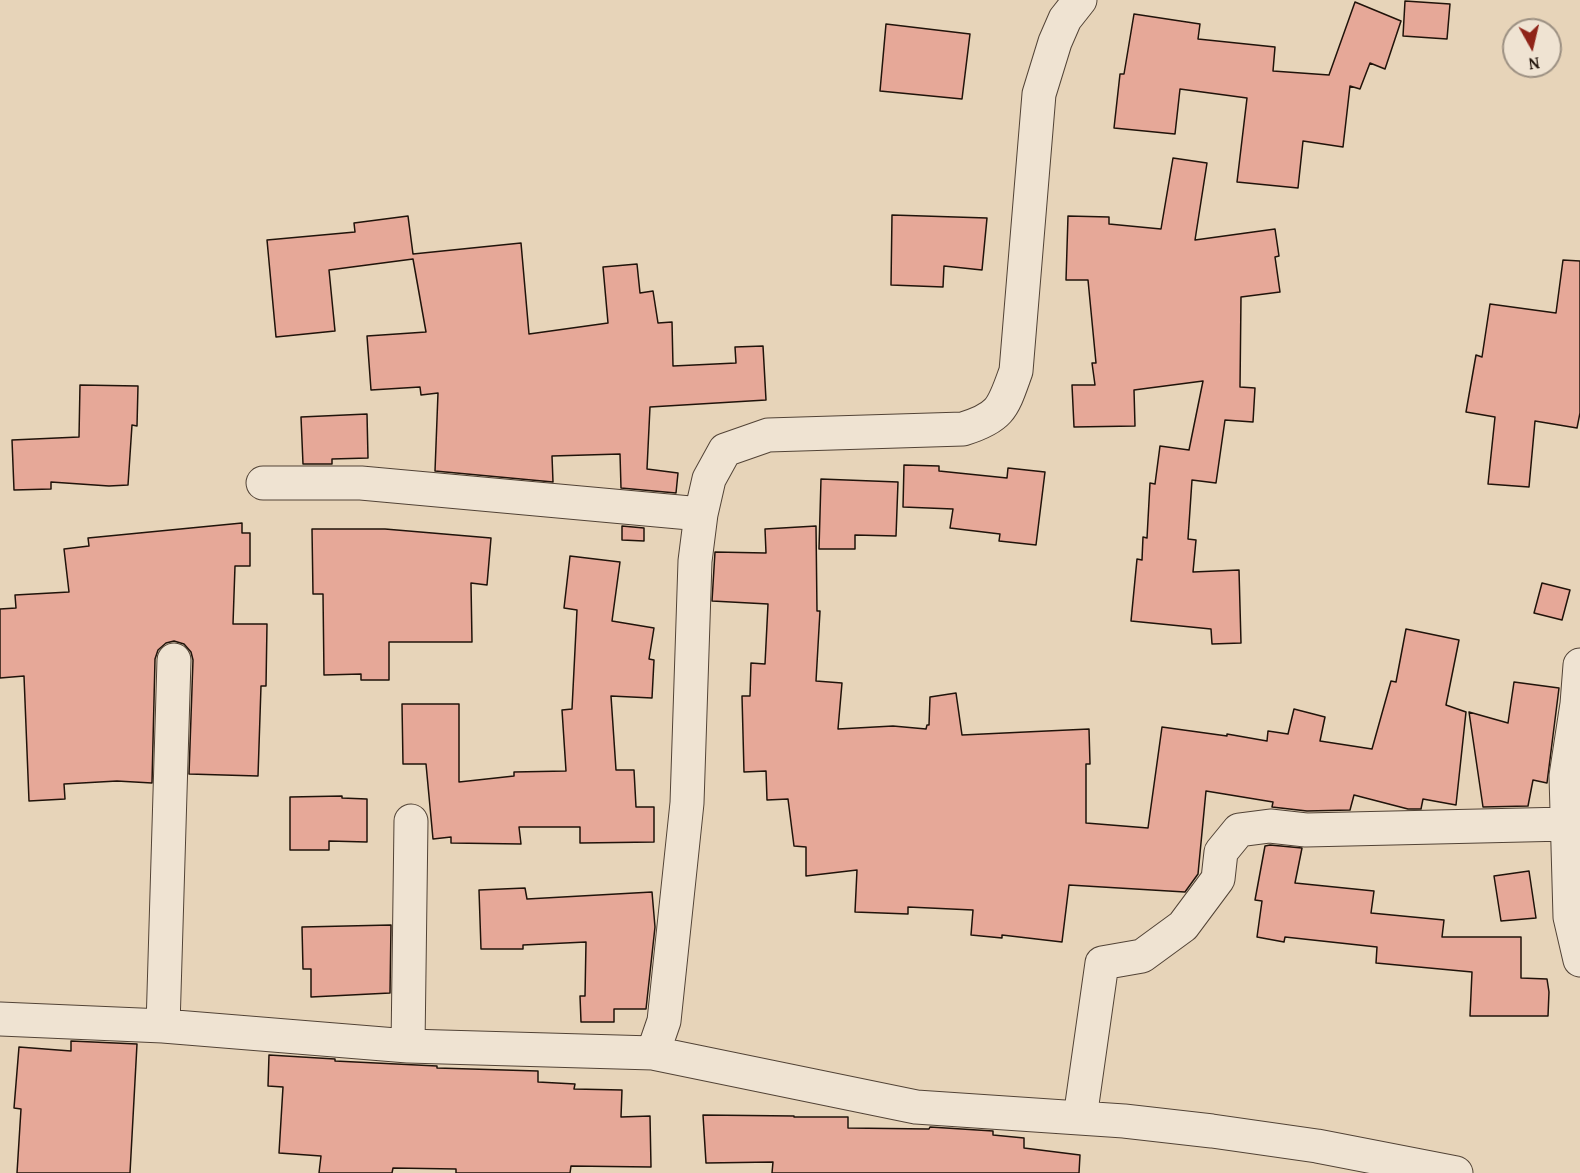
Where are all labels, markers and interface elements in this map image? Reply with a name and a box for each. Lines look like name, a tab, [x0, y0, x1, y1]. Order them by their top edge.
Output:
north arrow	[1502, 18, 1562, 78]
text: N	[1527, 51, 1541, 76]

